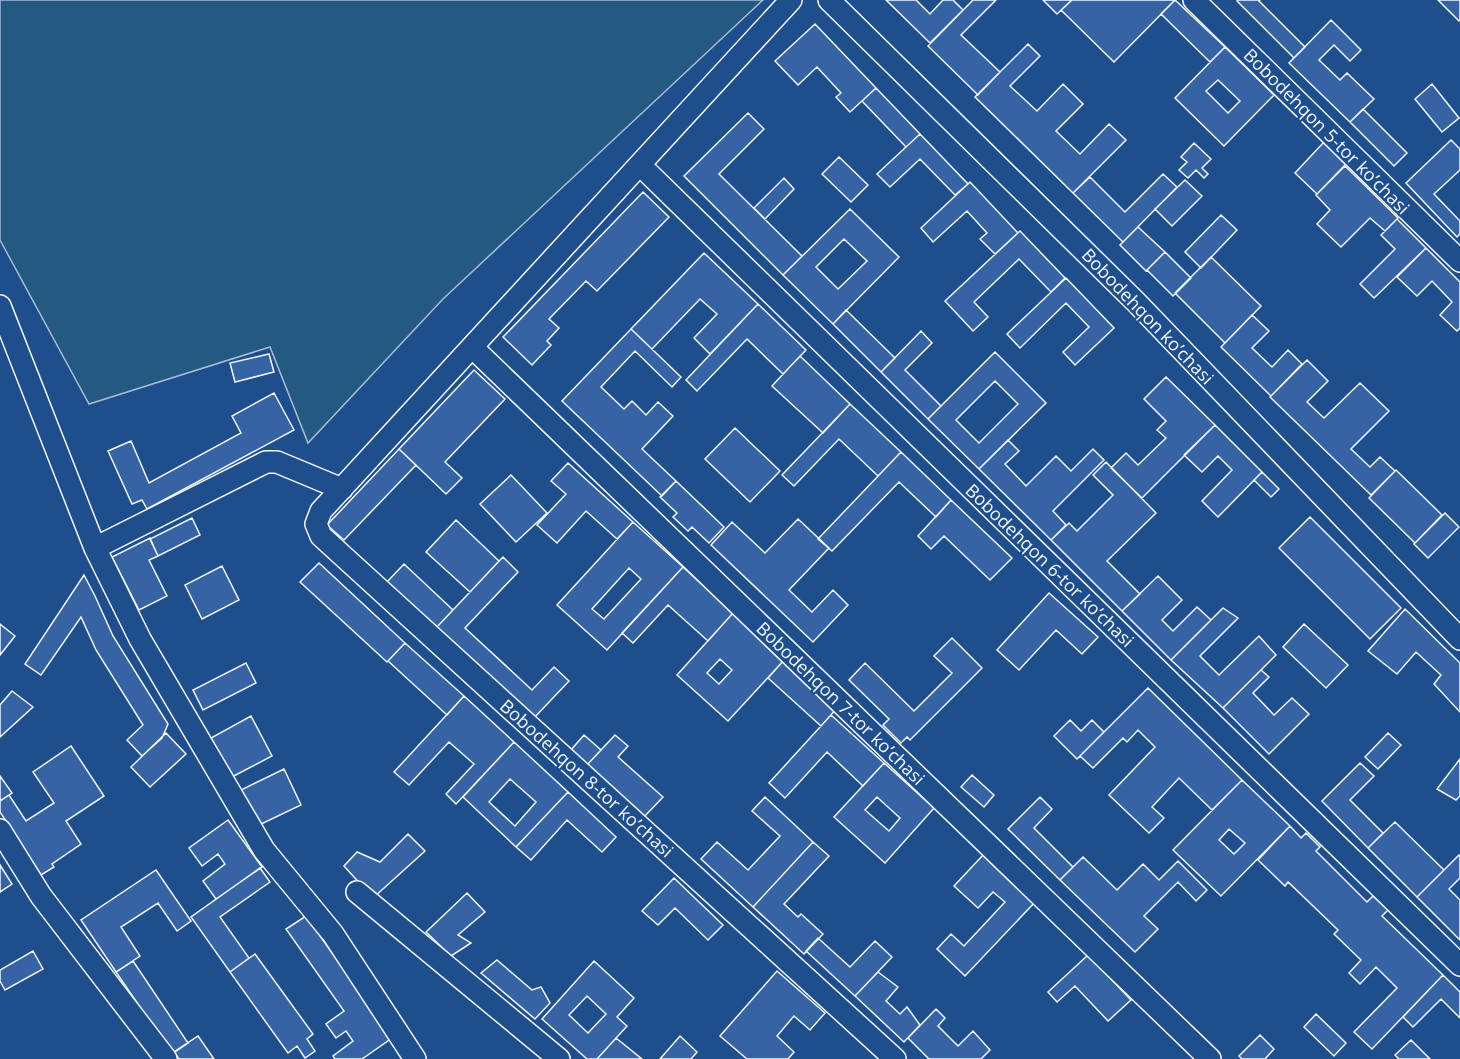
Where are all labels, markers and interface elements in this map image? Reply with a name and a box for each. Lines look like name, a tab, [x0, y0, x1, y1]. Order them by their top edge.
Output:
street label: Bobodehqon 5-tor koʼchasi	[1239, 43, 1415, 219]
street label: Bobodehqon koʼchasi	[1077, 243, 1219, 389]
street label: Bobodehqon 6-tor koʼchasi	[961, 478, 1139, 652]
street label: Bobodehqon 7-tor koʼchasi	[752, 616, 930, 790]
street label: Bobodehqon 8-tor koʼchasi	[495, 694, 679, 862]

